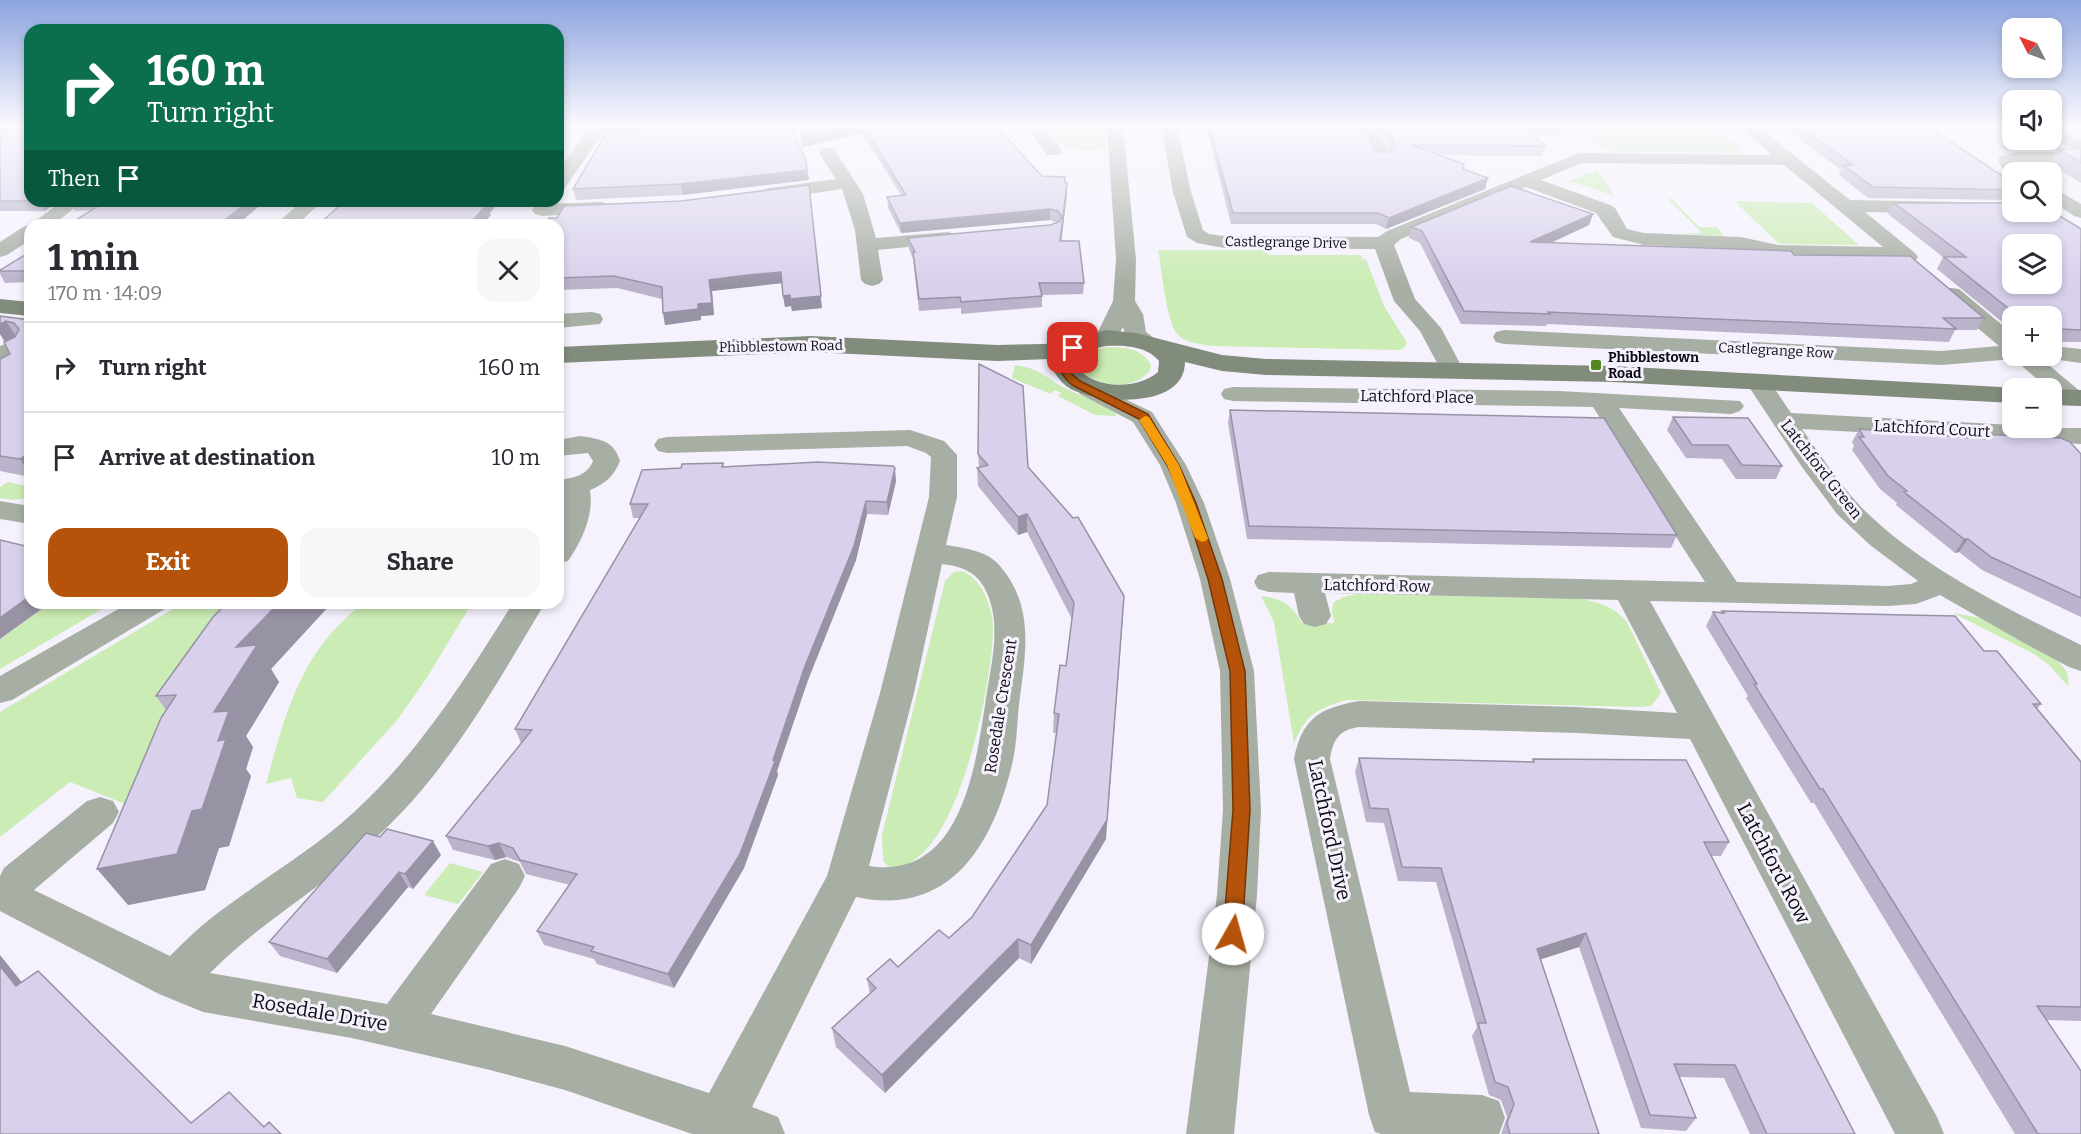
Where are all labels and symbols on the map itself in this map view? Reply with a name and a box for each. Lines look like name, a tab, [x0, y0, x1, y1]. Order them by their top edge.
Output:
north arrow	[2002, 18, 2062, 78]
street label: Castlegrange Drive	[1225, 233, 1347, 252]
pin	[1047, 322, 1098, 373]
street label: Phibblestown Road	[719, 337, 843, 356]
street label: Castlegrange Row	[1718, 339, 1835, 362]
place label: Phibblestown Road	[1608, 349, 1699, 382]
marker: Phibblestown Road	[1589, 358, 1603, 372]
street label: Latchford Place	[1360, 386, 1474, 407]
street label: Latchford Green	[1777, 416, 1866, 523]
street label: Latchford Court	[1873, 416, 1991, 441]
street label: Latchford Row	[1323, 575, 1431, 596]
street label: Rosedale Crescent	[980, 637, 1021, 775]
street label: Latchford Drive	[1303, 758, 1357, 902]
street label: Latchford Row	[1732, 798, 1816, 928]
position arrow	[1201, 902, 1265, 966]
street label: Rosedale Drive	[250, 988, 390, 1036]

